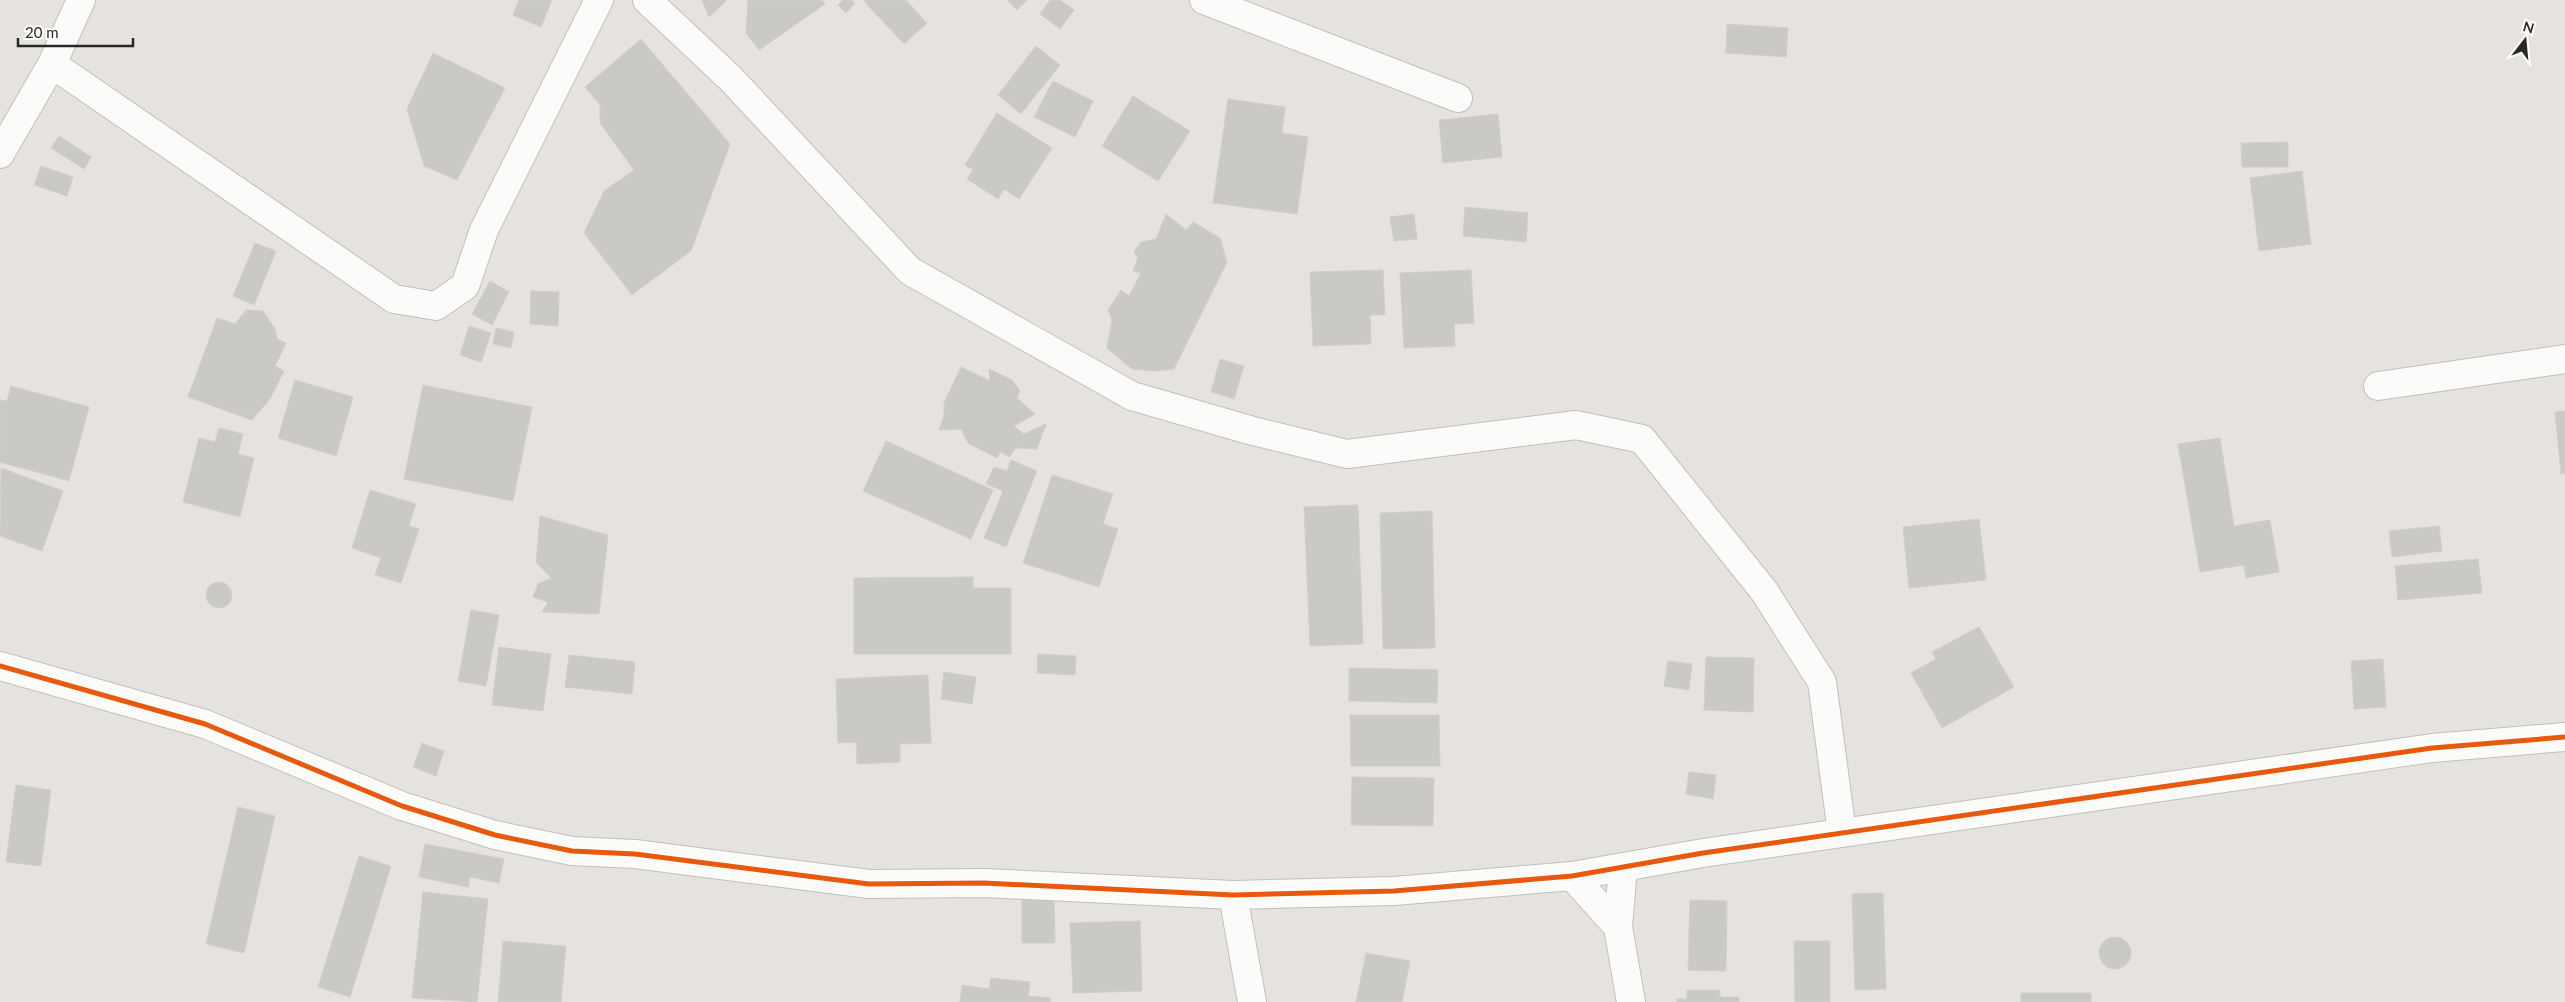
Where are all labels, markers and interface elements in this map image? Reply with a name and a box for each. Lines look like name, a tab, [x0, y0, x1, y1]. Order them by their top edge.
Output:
scale bar	[18, 15, 132, 47]
north arrow	[2500, 15, 2550, 65]
text: N	[2521, 17, 2536, 37]
text: 20 m	[25, 23, 59, 41]

